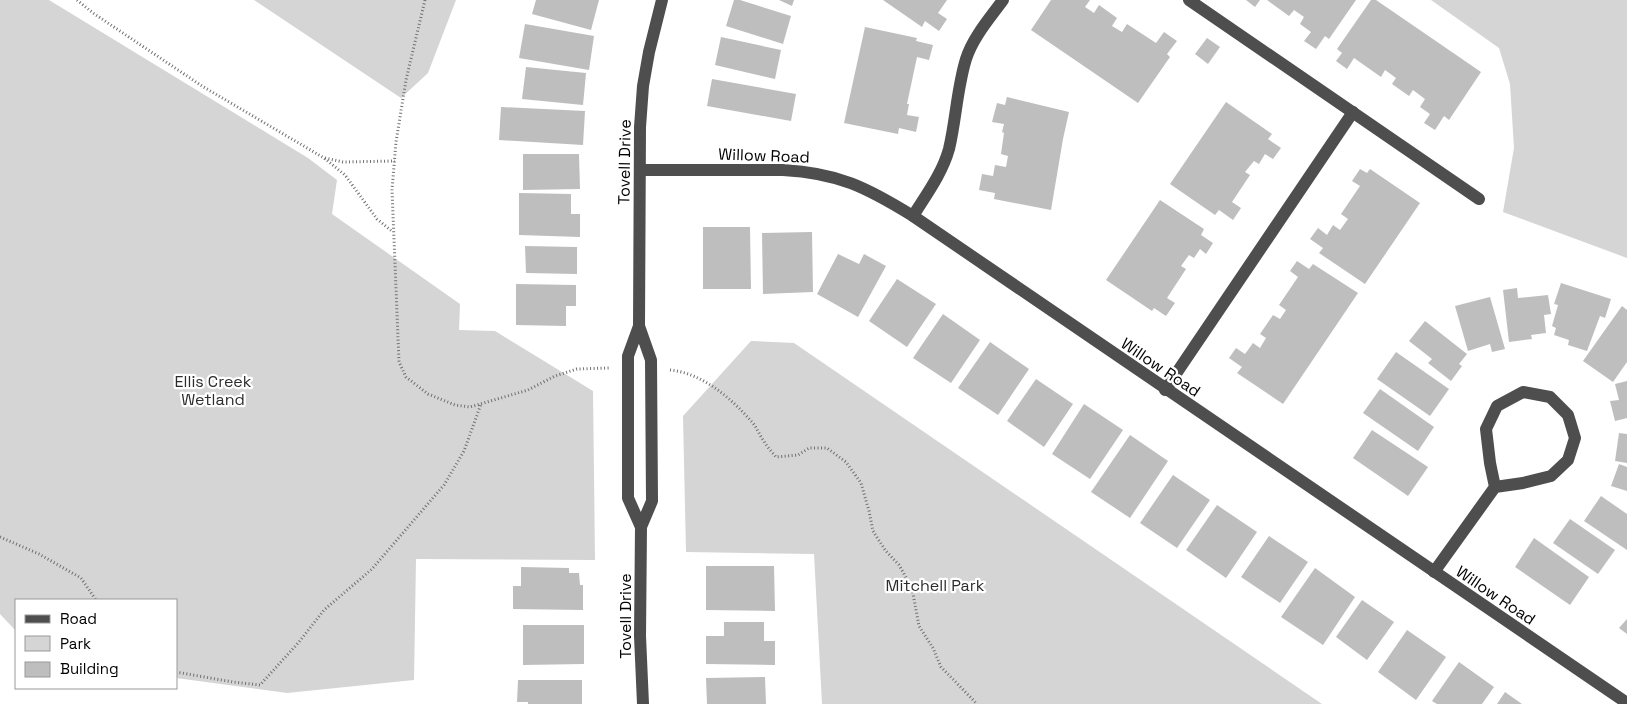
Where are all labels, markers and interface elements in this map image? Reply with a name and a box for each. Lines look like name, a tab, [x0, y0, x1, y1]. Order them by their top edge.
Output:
street label: Tovell Drive	[613, 119, 636, 205]
street label: Willow Road	[718, 143, 810, 168]
street label: Willow Road	[1117, 333, 1205, 402]
park label: Ellis Creek Wetland	[175, 371, 252, 410]
street label: Willow Road	[1452, 561, 1540, 630]
street label: Tovell Drive	[615, 573, 636, 659]
park label: Mitchell Park	[886, 575, 985, 596]
legend	[15, 599, 178, 689]
text: Road	[60, 609, 97, 628]
text: Park	[60, 634, 91, 653]
text: Building	[60, 659, 119, 678]

